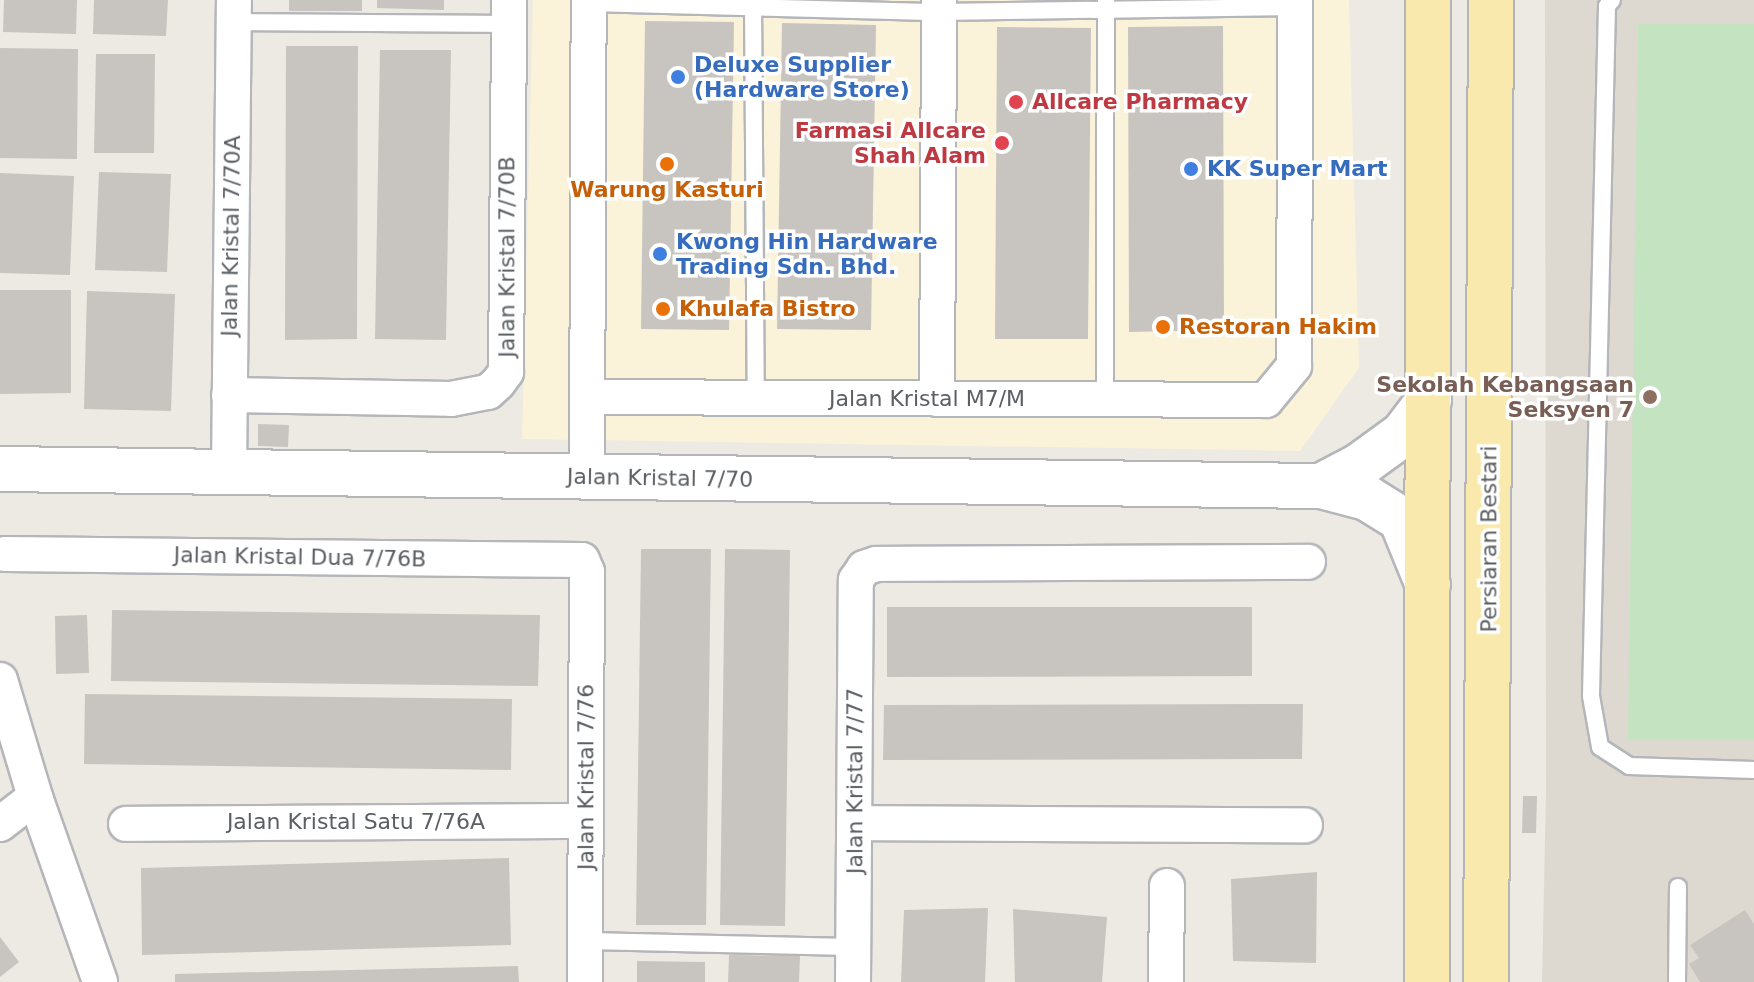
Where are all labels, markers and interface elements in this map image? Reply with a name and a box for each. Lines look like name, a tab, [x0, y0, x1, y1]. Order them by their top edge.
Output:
place label: Deluxe Supplier (Hardware Store)	[694, 51, 910, 102]
marker: Deluxe Supplier (Hardware Store)	[669, 68, 687, 86]
place label: Allcare Pharmacy	[1032, 89, 1248, 115]
marker: Allcare Pharmacy	[1007, 93, 1025, 111]
place label: Farmasi Allcare Shah Alam	[795, 117, 986, 168]
marker: Farmasi Allcare Shah Alam	[993, 134, 1011, 152]
street label: Jalan Kristal 7/70A	[216, 135, 246, 337]
marker: Warung Kasturi	[658, 155, 676, 173]
street label: Jalan Kristal 7/70B	[494, 156, 520, 358]
place label: KK Super Mart	[1207, 156, 1388, 182]
marker: KK Super Mart	[1182, 160, 1200, 178]
place label: Warung Kasturi	[570, 177, 764, 203]
place label: Kwong Hin Hardware Trading Sdn. Bhd.	[676, 228, 938, 280]
marker: Kwong Hin Hardware Trading Sdn. Bhd.	[651, 245, 669, 263]
place label: Khulafa Bistro	[679, 296, 856, 322]
marker: Khulafa Bistro	[654, 300, 672, 318]
place label: Restoran Hakim	[1179, 314, 1377, 340]
marker: Restoran Hakim	[1154, 318, 1172, 336]
place label: Sekolah Kebangsaan Seksyen 7	[1376, 371, 1634, 422]
street label: Jalan Kristal M7/M	[829, 386, 1025, 412]
marker: Sekolah Kebangsaan Seksyen 7	[1641, 388, 1659, 406]
street label: Persiaran Bestari	[1476, 446, 1502, 632]
street label: Jalan Kristal 7/70	[567, 463, 753, 493]
street label: Jalan Kristal Dua 7/76B	[173, 542, 427, 572]
street label: Jalan Kristal 7/76	[573, 684, 599, 870]
street label: Jalan Kristal 7/77	[842, 688, 868, 874]
street label: Jalan Kristal Satu 7/76A	[227, 809, 485, 835]

